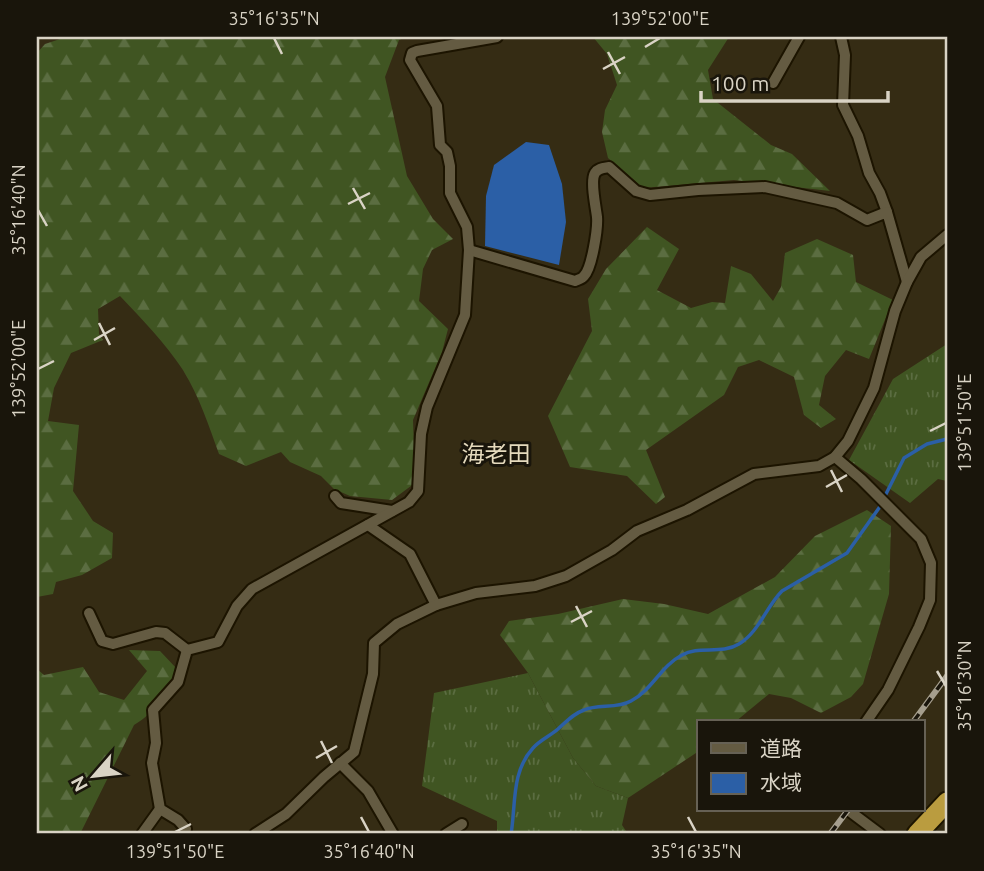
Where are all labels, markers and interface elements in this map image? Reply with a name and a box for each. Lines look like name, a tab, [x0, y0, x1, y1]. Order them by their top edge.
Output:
text: 35°16'35"N	[228, 8, 320, 28]
text: 139°52'00"E	[611, 8, 709, 28]
scale bar	[701, 60, 888, 104]
text: 100 m	[711, 71, 769, 95]
text: 35°16'40"N	[8, 164, 28, 256]
text: 139°52'00"E	[8, 320, 28, 418]
text: 139°51'50"E	[954, 374, 974, 472]
district label: 海老田	[462, 441, 531, 466]
text: 35°16'30"N	[954, 640, 974, 732]
legend	[697, 720, 925, 812]
text: 道路	[760, 736, 802, 760]
north arrow	[60, 742, 130, 812]
text: 水域	[760, 770, 802, 794]
text: N	[66, 773, 92, 795]
text: 139°51'50"E	[126, 841, 224, 861]
text: 35°16'40"N	[323, 841, 415, 861]
text: 35°16'35"N	[650, 841, 742, 861]

